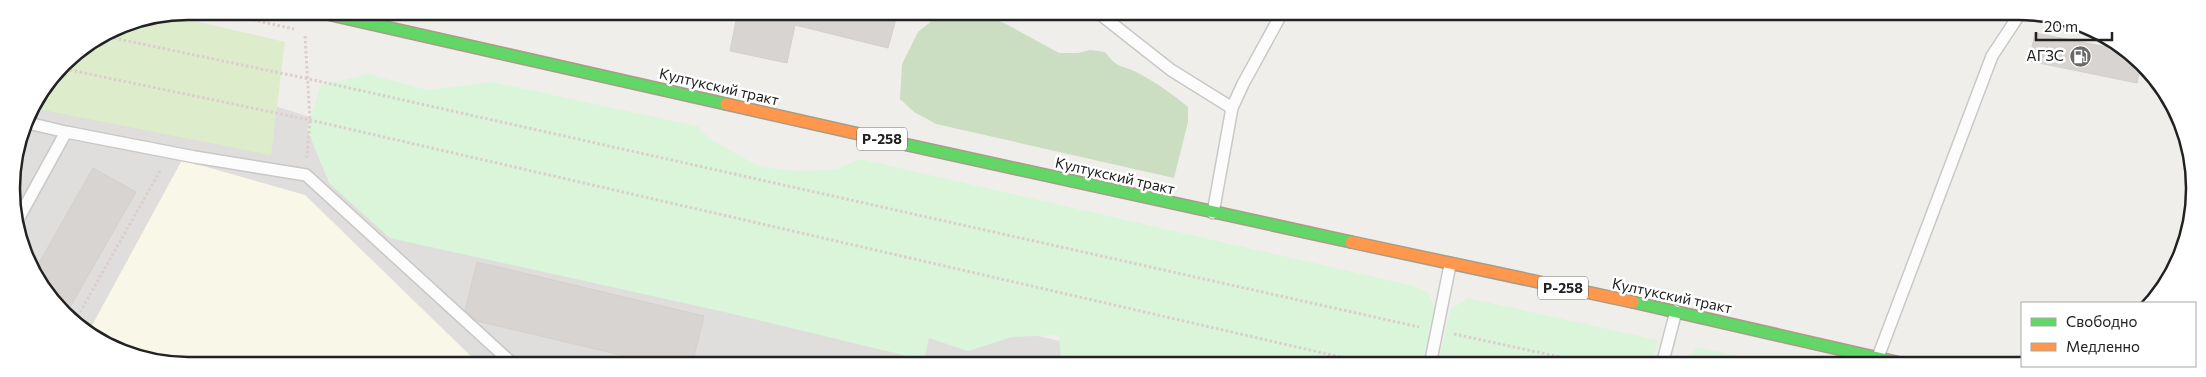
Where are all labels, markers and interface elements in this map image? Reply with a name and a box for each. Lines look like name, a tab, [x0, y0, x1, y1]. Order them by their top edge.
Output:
scale bar	[2036, 10, 2112, 42]
text: 20 m	[2044, 17, 2078, 35]
fuel station icon: АГЗС	[2068, 44, 2092, 68]
place label: АГЗС	[2026, 46, 2064, 64]
street label: Култукский тракт	[658, 64, 781, 109]
road number: Р-258	[857, 128, 907, 150]
street label: Култукский тракт	[1054, 153, 1177, 198]
street label: Култукский тракт	[1611, 274, 1734, 317]
road number: Р-258	[1538, 276, 1588, 300]
legend	[2021, 302, 2196, 367]
text: Свободно	[2066, 312, 2137, 330]
text: Медленно	[2066, 337, 2140, 355]

